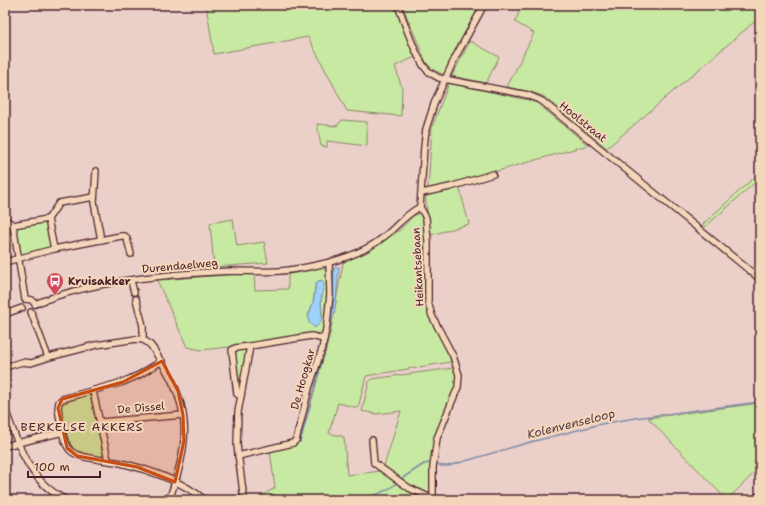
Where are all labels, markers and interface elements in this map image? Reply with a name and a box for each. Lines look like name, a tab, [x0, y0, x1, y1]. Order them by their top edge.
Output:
street label: Hoolstraat	[556, 98, 610, 146]
street label: Heikantsebaan	[408, 227, 428, 307]
street label: Durendaelweg	[141, 255, 219, 277]
bus stop icon: Kruisakker	[45, 271, 65, 296]
place label: Kruisakker	[68, 274, 131, 289]
street label: De Hoogkar	[287, 347, 319, 411]
street label: De Dissel	[117, 398, 166, 418]
water label: Kolenvenseloop	[525, 405, 617, 443]
district label: BERKELSE AKKERS	[20, 419, 144, 435]
scale bar	[28, 453, 100, 479]
text: 100 m	[34, 459, 70, 475]

